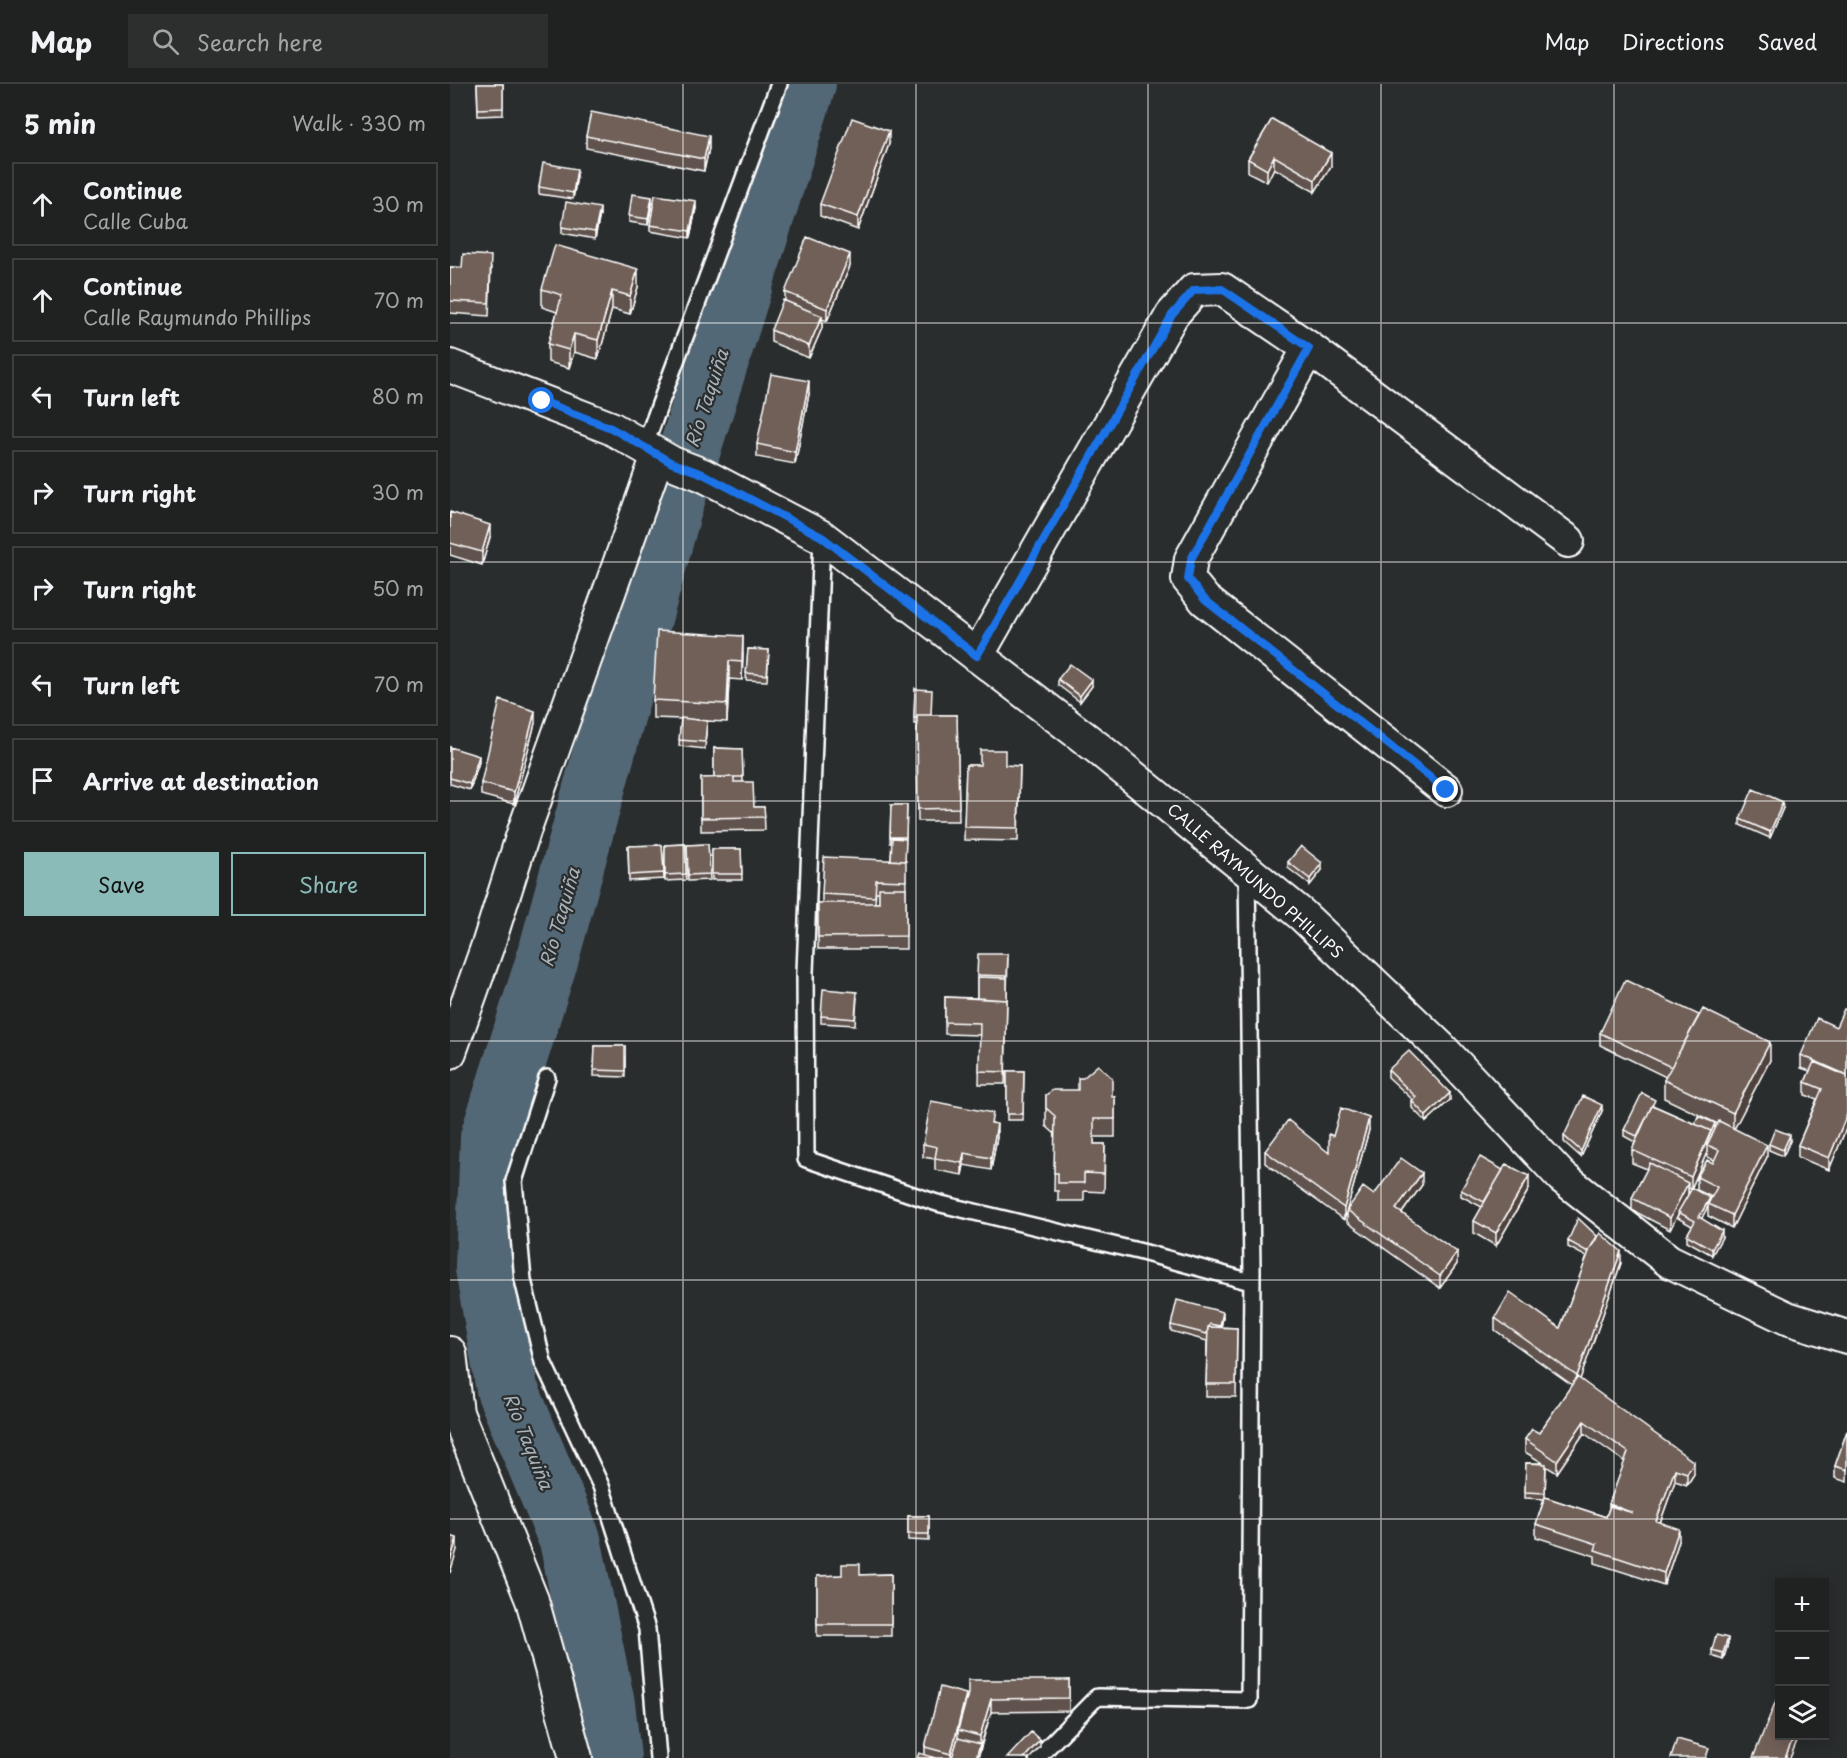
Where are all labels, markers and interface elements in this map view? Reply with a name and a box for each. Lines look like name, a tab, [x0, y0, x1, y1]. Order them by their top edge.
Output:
search box	[128, 14, 548, 68]
text: Map	[30, 20, 92, 63]
icon: search	[149, 25, 182, 58]
text: Search here	[197, 25, 323, 58]
text: Map	[1544, 25, 1589, 57]
text: Directions	[1622, 25, 1724, 57]
text: Saved	[1757, 25, 1817, 57]
text: 5 min	[24, 104, 96, 143]
text: Walk · 330 m	[292, 108, 426, 138]
text: Continue	[83, 173, 182, 206]
icon: ahead	[26, 188, 59, 221]
text: 30 m	[371, 189, 424, 219]
text: Calle Cuba	[83, 206, 188, 236]
text: Continue	[83, 269, 182, 302]
icon: ahead	[26, 284, 59, 317]
text: 70 m	[374, 285, 424, 315]
text: Calle Raymundo Phillips	[83, 302, 311, 332]
water label: Río Taquiña	[677, 345, 735, 451]
icon: left	[26, 380, 59, 413]
text: Turn left	[83, 380, 180, 413]
text: 80 m	[372, 381, 424, 411]
route start	[528, 387, 554, 413]
icon: right	[26, 476, 59, 509]
text: Turn right	[83, 476, 196, 509]
text: 30 m	[371, 477, 424, 507]
icon: right	[26, 572, 59, 605]
text: Turn right	[83, 572, 196, 605]
text: 50 m	[372, 573, 424, 603]
icon: left	[26, 668, 59, 701]
text: Turn left	[83, 668, 180, 701]
text: 70 m	[374, 669, 424, 699]
icon: arrive	[26, 764, 59, 797]
text: Arrive at destination	[83, 764, 319, 797]
route end	[1432, 776, 1458, 802]
street label: CALLE RAYMUNDO PHILLIPS	[1163, 797, 1349, 963]
button: Save	[24, 852, 219, 916]
button: Share	[231, 852, 426, 916]
water label: Río Taquiña	[532, 864, 586, 970]
water label: Río Taquiña	[497, 1389, 561, 1494]
map controls	[1775, 1578, 1829, 1740]
button: +	[1775, 1578, 1829, 1632]
button: −	[1775, 1632, 1829, 1686]
button: layers	[1775, 1686, 1829, 1740]

